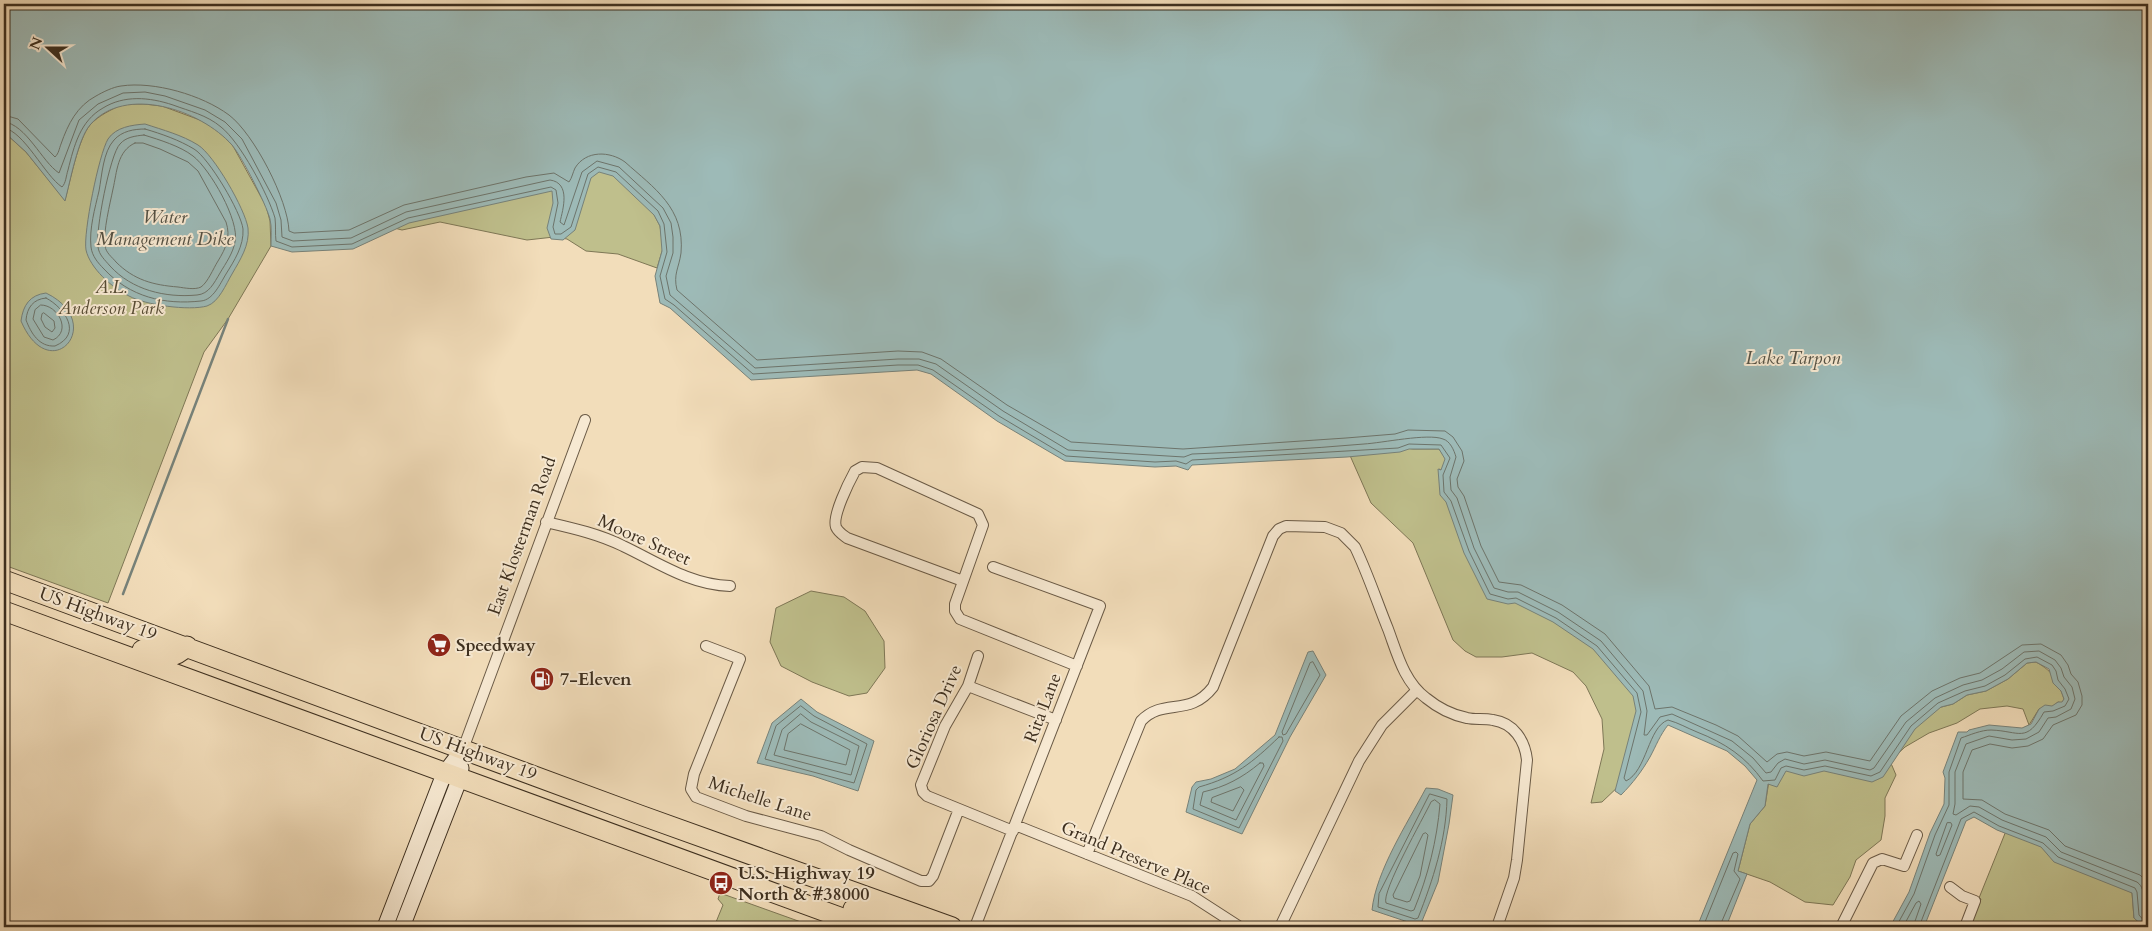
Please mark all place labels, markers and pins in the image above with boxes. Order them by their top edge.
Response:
supermarket icon: Speedway [426,632,452,658]
place label: Speedway [456,633,536,658]
fuel station icon: 7-Eleven [529,666,555,692]
place label: 7-Eleven [560,667,632,692]
place label: U.S. Highway 19 North & #38000 [738,861,875,907]
bus stop icon: U.S. Highway 19 North & #38000 [708,870,734,896]

